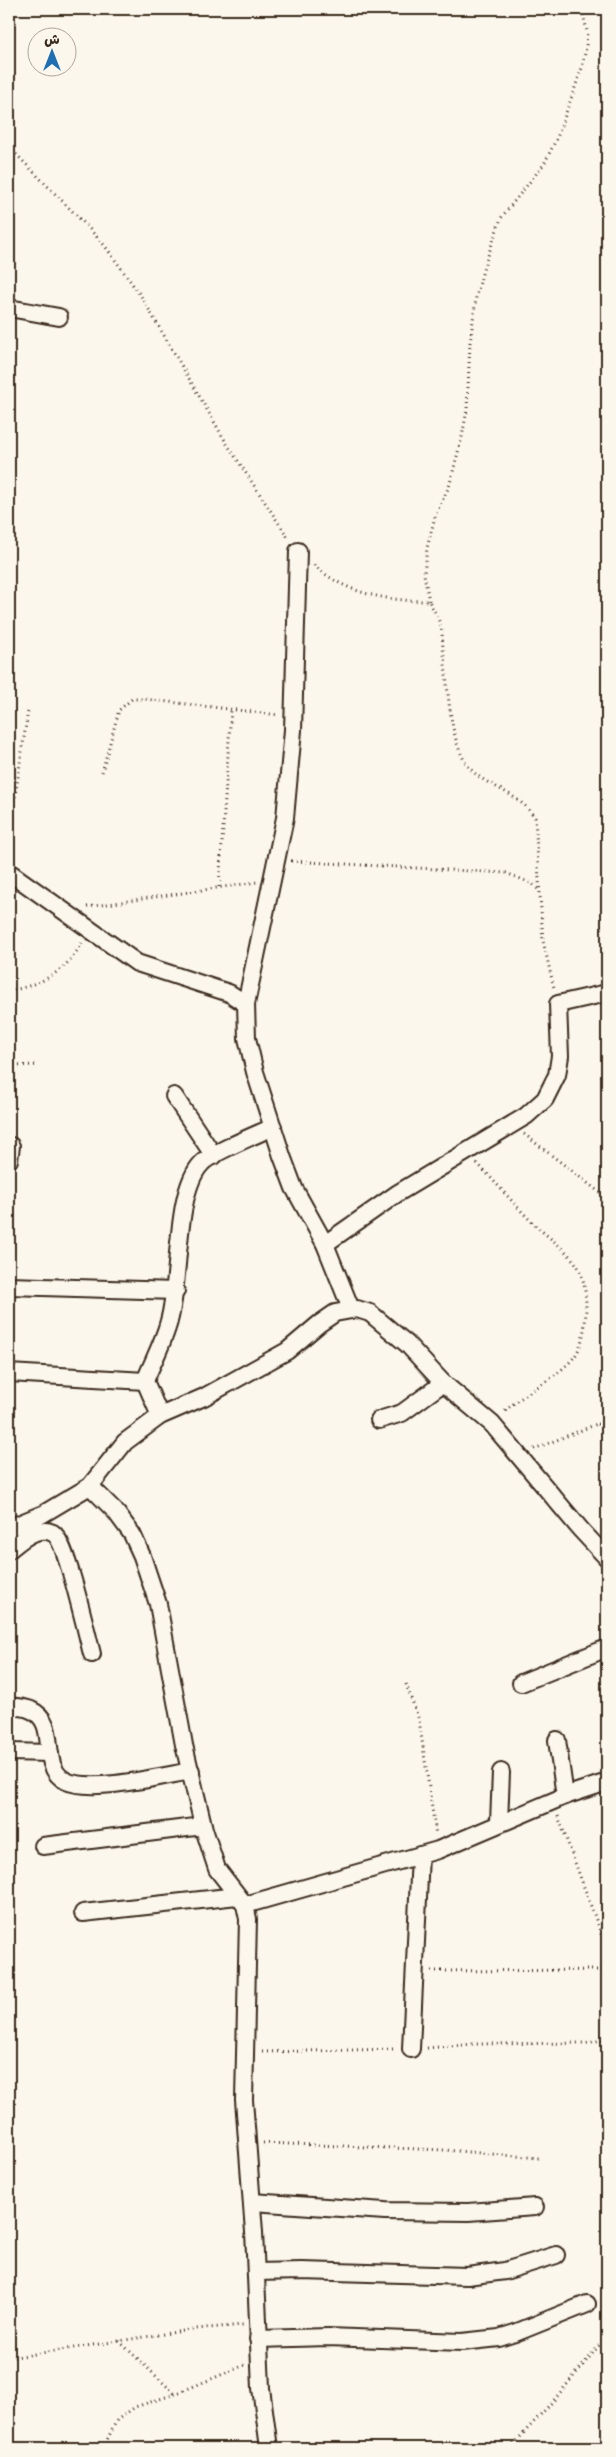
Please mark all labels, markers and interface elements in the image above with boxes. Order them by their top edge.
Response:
north arrow [28,28,78,78]
text: ش [44,30,60,51]

